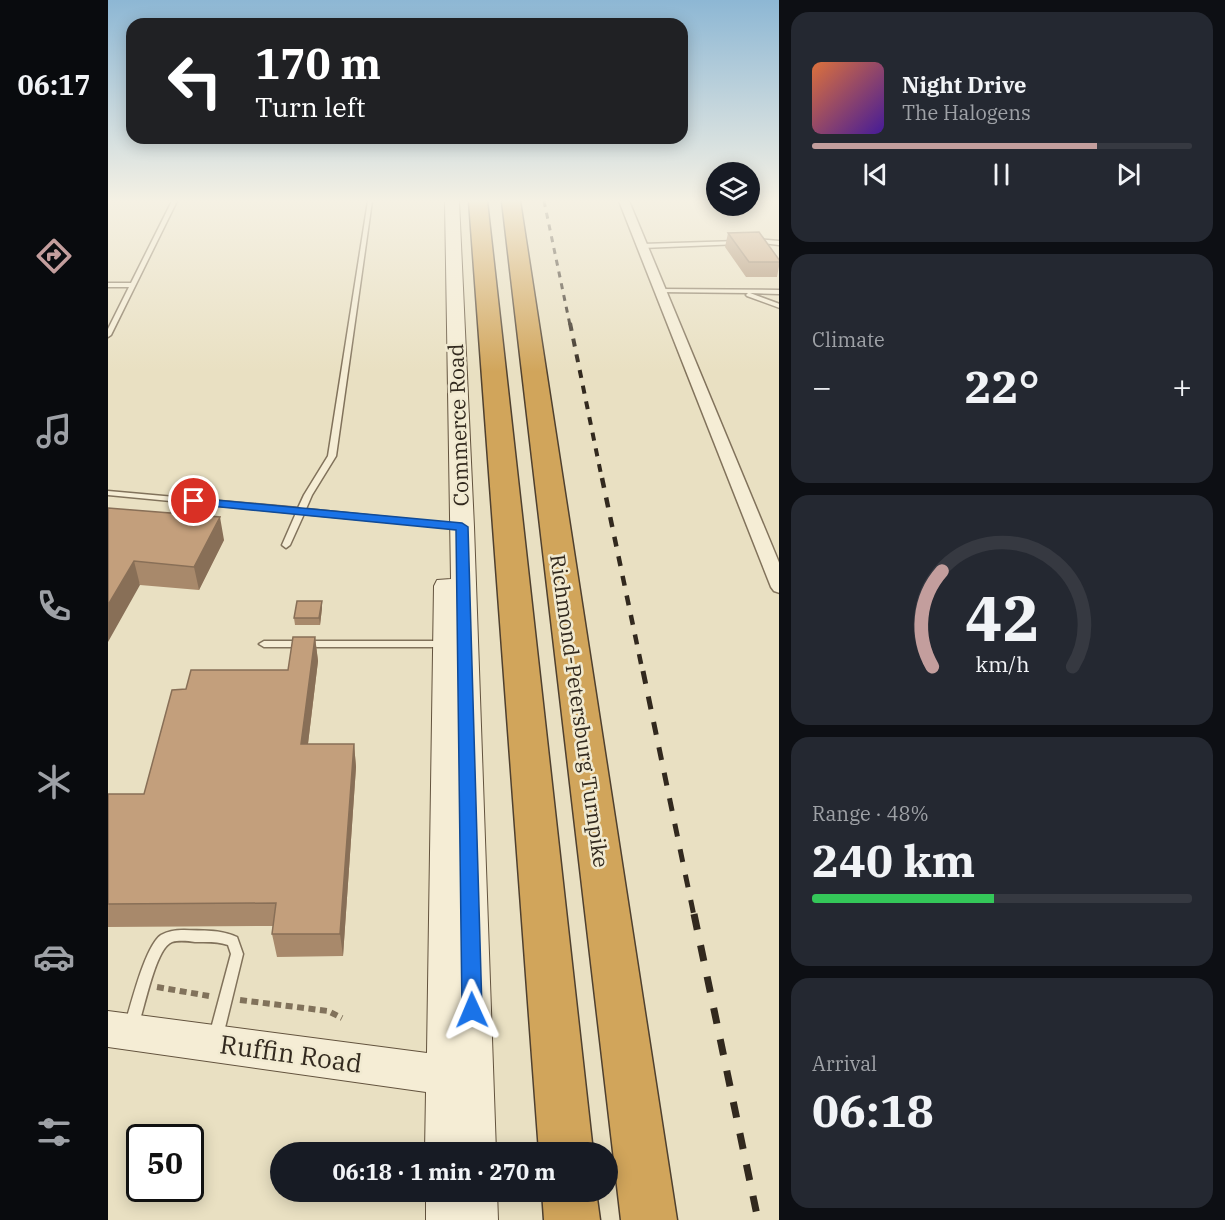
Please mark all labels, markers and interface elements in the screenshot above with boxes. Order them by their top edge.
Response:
text: 170 m [255,36,381,91]
icon: left [156,42,234,120]
text: 06:17 [18,67,90,102]
text: Night Drive [902,70,1027,99]
text: Turn left [255,89,366,124]
text: The Halogens [902,99,1031,126]
icon: previous [859,158,892,191]
icon: pause [985,158,1018,191]
icon: next [1112,158,1145,191]
map controls [706,162,760,216]
button: layers [706,162,760,216]
icon: directions [33,235,75,277]
text: Climate [812,326,885,353]
street label: Commerce Road [441,343,475,507]
text: 22° [964,357,1040,415]
text: − [812,365,832,408]
text: + [1172,365,1192,408]
icon: music [33,410,75,452]
pin [168,475,219,526]
icon: arrive [177,484,210,517]
street label: Richmond-Petersburg Turnpike [544,552,616,869]
text: 42 [965,577,1039,658]
icon: phone [33,585,75,627]
text: km/h [975,650,1029,678]
icon: climate [33,761,75,803]
text: Range · 48% [812,800,929,827]
text: 240 km [812,831,975,889]
icon: car [33,936,75,978]
position arrow [440,978,504,1042]
street label: Ruffin Road [218,1026,365,1080]
text: Arrival [812,1050,877,1077]
text: 06:18 [812,1081,934,1139]
icon: filters [33,1111,75,1153]
speed limit sign: 50 [126,1124,204,1202]
text: 06:18 · 1 min · 270 m [332,1157,556,1186]

